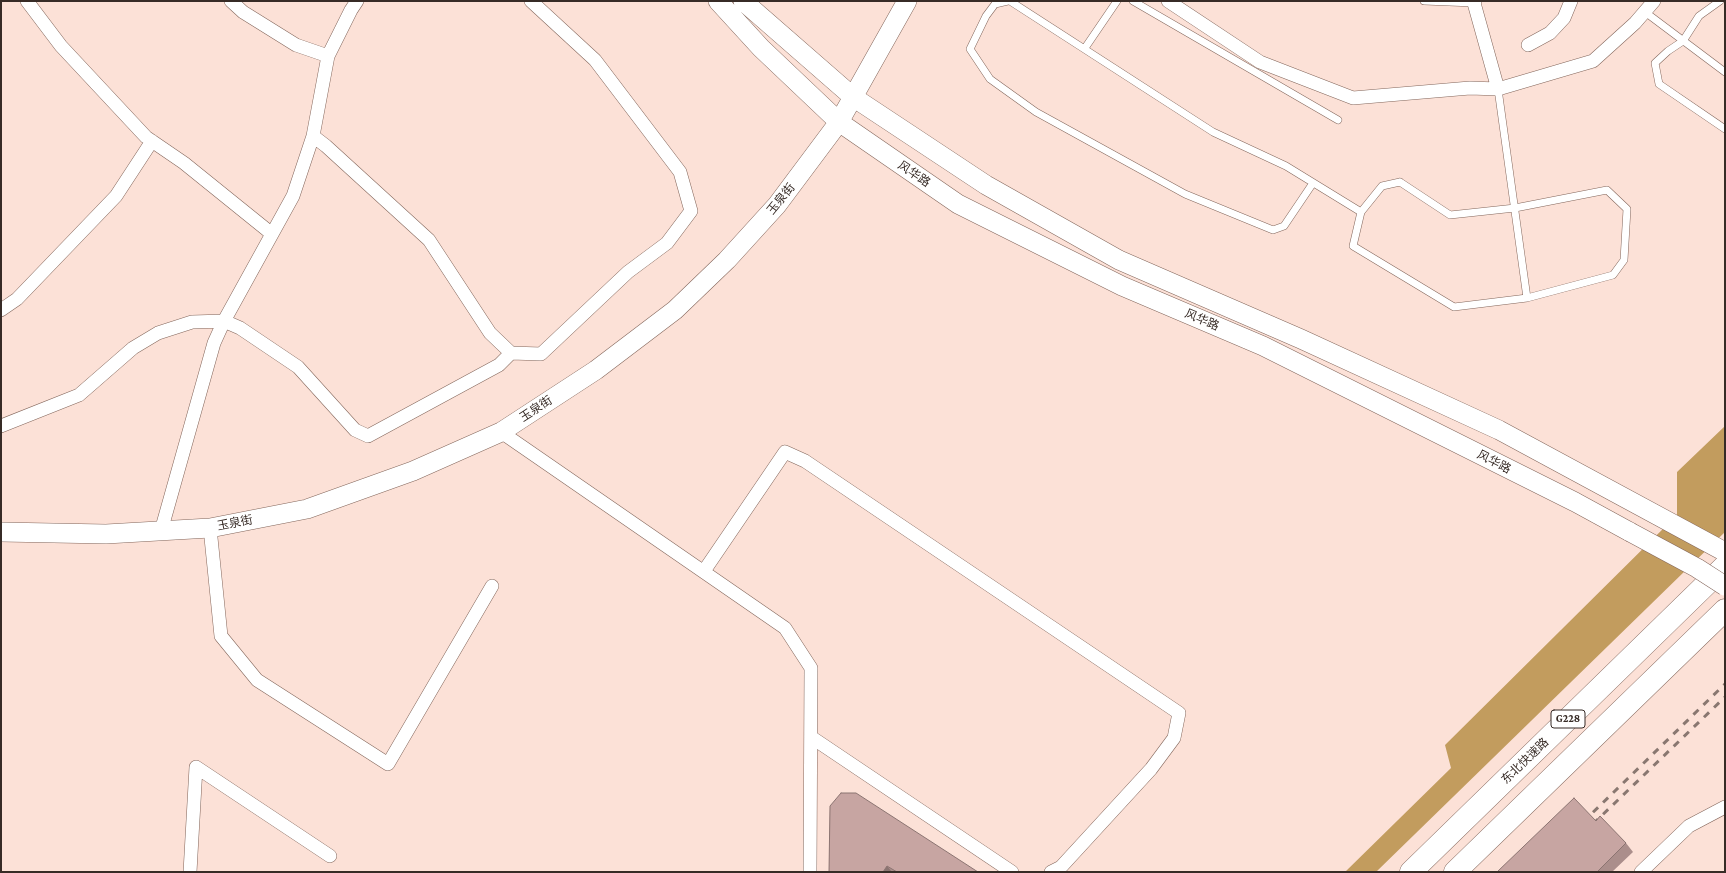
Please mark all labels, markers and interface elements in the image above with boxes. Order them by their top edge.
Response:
street label: 风华路 [895,158,933,190]
street label: 玉泉街 [764,180,798,218]
street label: 风华路 [1183,306,1221,334]
street label: 玉泉街 [517,393,555,425]
street label: 风华路 [1475,447,1513,477]
street label: 玉泉街 [216,512,254,534]
road number: G228 [1551,710,1585,728]
street label: 东北快速路 [1498,735,1552,787]

